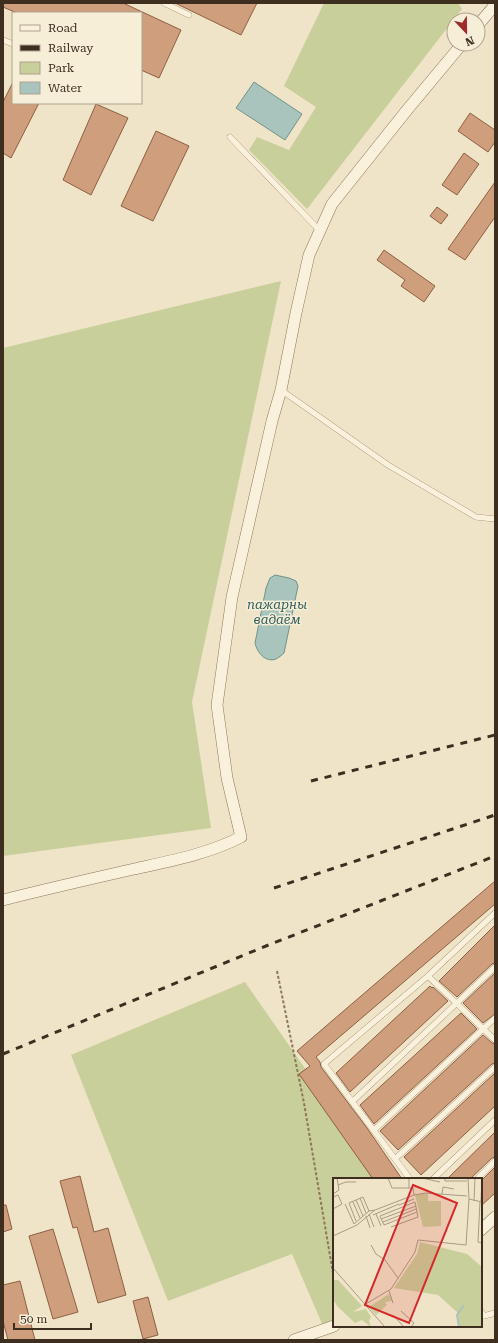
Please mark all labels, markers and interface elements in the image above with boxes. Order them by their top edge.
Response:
legend [12,12,142,104]
north arrow [446,12,486,52]
text: Road [48,21,78,35]
text: N [463,33,476,49]
text: Railway [48,41,94,55]
text: Park [48,61,75,75]
text: Water [48,81,82,95]
water label: пажарны вадаём [247,597,307,627]
inset map [333,1178,482,1327]
scale bar [14,1305,91,1331]
text: 50 m [20,1312,47,1326]

